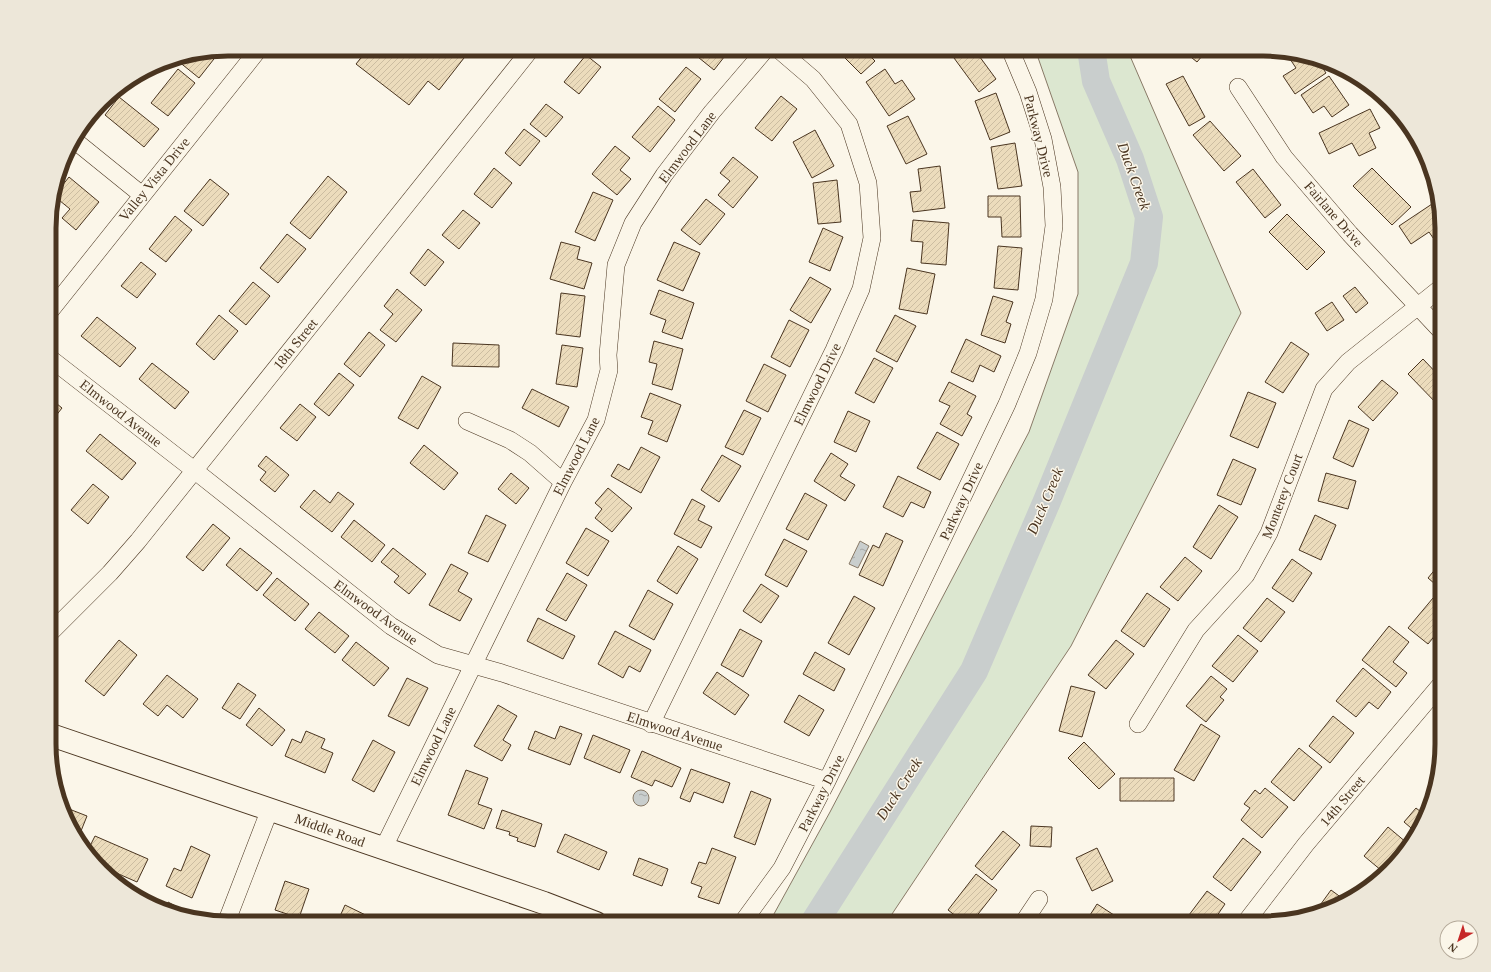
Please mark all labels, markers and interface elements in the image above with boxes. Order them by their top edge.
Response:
street label: Parkway Drive [1021,93,1056,179]
street label: Elmwood Lane [656,108,719,186]
street label: Valley Vista Drive [116,135,193,224]
water label: Duck Creek [1114,139,1154,212]
street label: Fairlane Drive [1301,179,1366,250]
street label: 18th Street [270,316,320,373]
street label: Elmwood Drive [791,341,844,428]
street label: Elmwood Avenue [77,377,165,450]
street label: Elmwood Lane [550,415,603,498]
street label: Monterey Court [1259,451,1306,541]
street label: Parkway Drive [937,460,986,543]
water label: Duck Creek [1023,465,1066,538]
street label: Elmwood Avenue [331,577,420,648]
street label: Elmwood Lane [408,704,459,788]
street label: Elmwood Avenue [625,709,725,754]
street label: Parkway Drive [796,752,847,834]
water label: Duck Creek [873,755,925,824]
street label: 14th Street [1317,773,1368,830]
street label: Middle Road [293,811,367,850]
north arrow [1439,920,1479,960]
text: N [1446,941,1460,955]

